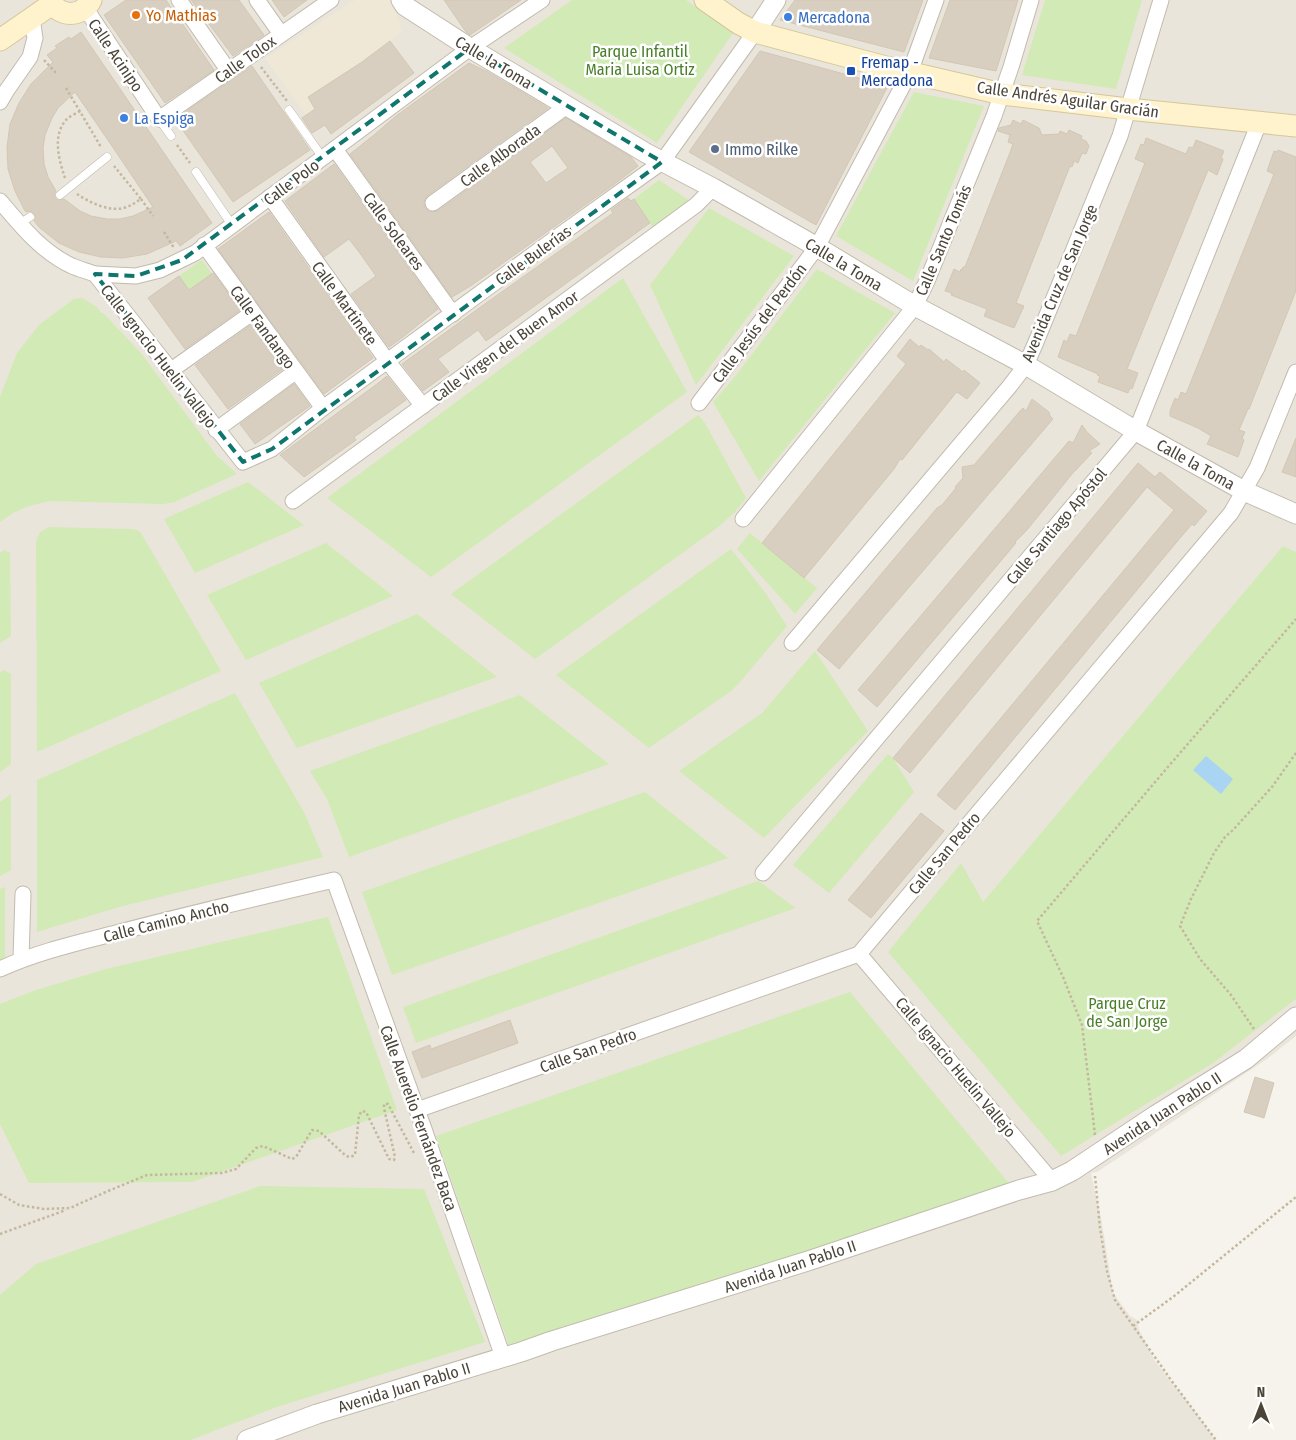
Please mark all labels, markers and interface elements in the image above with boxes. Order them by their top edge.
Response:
place label: Yo Mathias [146,6,217,25]
place label: Mercadona [798,8,870,27]
marker: Yo Mathias [130,9,142,21]
marker: Mercadona [782,11,794,23]
street label: Calle Acinipo [84,15,147,96]
street label: Calle Tolox [211,32,279,87]
street label: Calle la Toma [452,32,536,93]
park label: Parque Infantil Maria Luisa Ortiz [585,42,695,79]
place label: Fremap - Mercadona [861,53,933,90]
marker: Fremap - Mercadona [845,65,857,77]
street label: Calle Andrés Aguilar Gracián [976,77,1160,122]
place label: La Espiga [134,109,195,128]
marker: La Espiga [118,112,130,124]
street label: Calle Alborada [456,120,544,191]
place label: Immo Rilke [725,140,798,159]
marker: Immo Rilke [709,143,721,155]
street label: Calle Polo [260,155,323,209]
street label: Calle Santo Tomás [911,182,975,299]
street label: Calle Soleares [359,189,428,274]
street label: Avenida Cruz de San Jorge [1018,201,1101,365]
street label: Calle Bulerías [492,221,575,289]
street label: Calle la Toma [802,234,886,295]
street label: Calle Martinete [308,258,381,349]
street label: Calle Jesús del Perdón [708,260,810,387]
street label: Calle Ignacio Huelin Vallejo [97,281,221,432]
street label: Calle Fandango [226,282,299,373]
street label: Calle Virgen del Buen Amor [428,286,583,406]
street label: Calle la Toma [1153,435,1238,494]
street label: Calle Santiago Apóstol [1002,464,1111,588]
street label: Calle San Pedro [904,808,984,898]
street label: Calle Camino Ancho [101,897,231,946]
street label: Calle Ignacio Huelin Vallejo [891,993,1020,1141]
park label: Parque Cruz de San Jorge [1086,994,1168,1031]
street label: Calle Auerelio Fernández Baca [376,1023,461,1214]
street label: Calle San Pedro [537,1024,639,1077]
street label: Avenida Juan Pablo II [1099,1068,1225,1159]
street label: Avenida Juan Pablo II [722,1236,858,1297]
street label: Avenida Juan Pablo II [336,1358,473,1417]
north arrow [1236,1380,1286,1430]
text: N [1257,1384,1265,1401]

